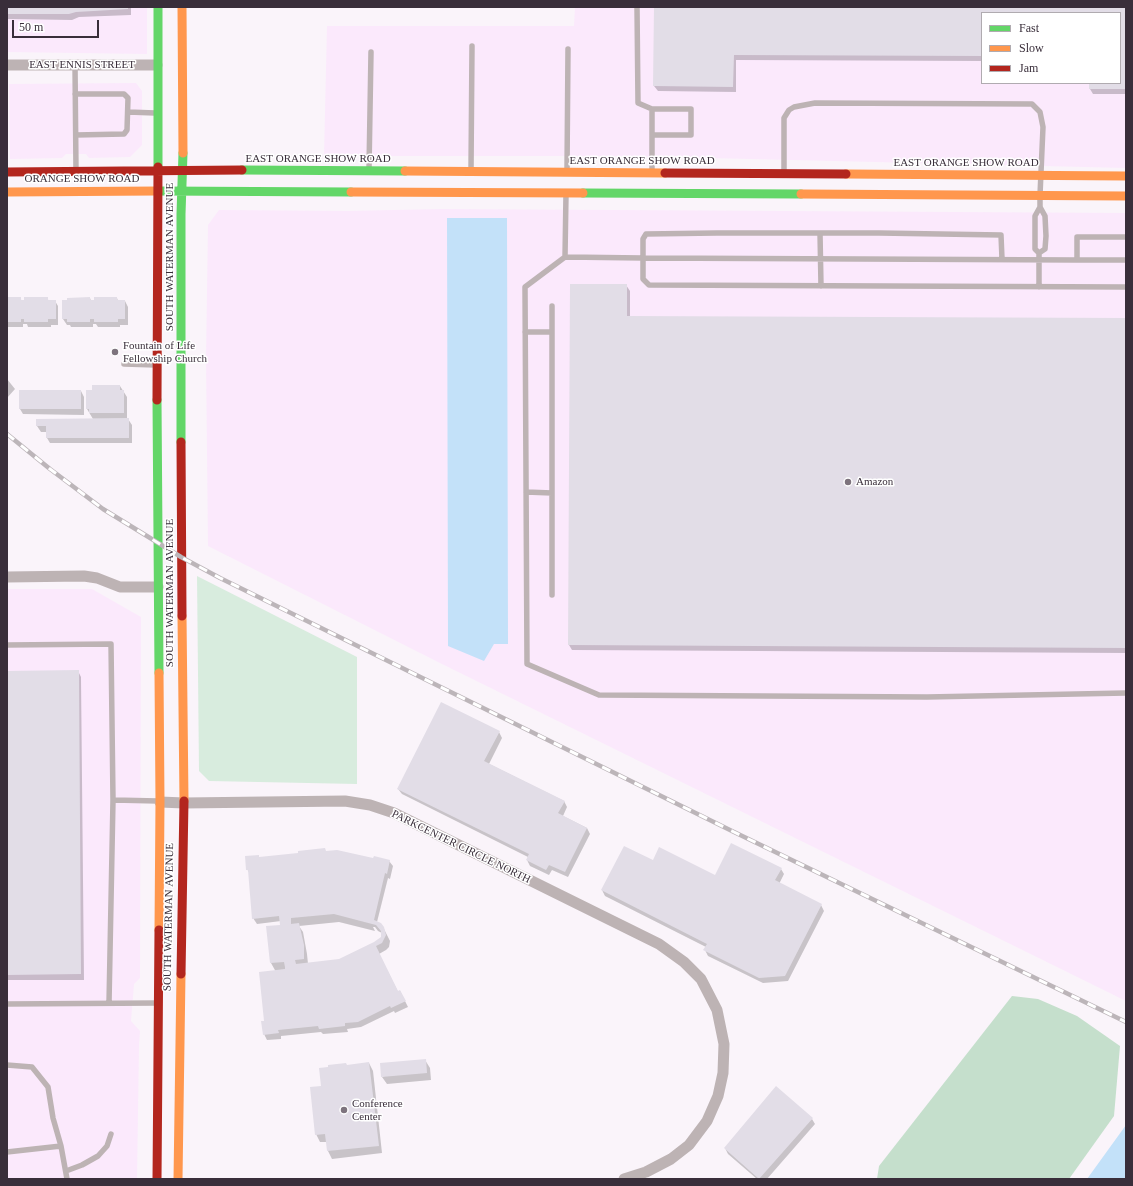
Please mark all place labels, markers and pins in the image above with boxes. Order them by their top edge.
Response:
place label: Fountain of Life Fellowship Church [123,339,207,365]
marker: Fountain of Life Fellowship Church [110,347,120,357]
place label: Amazon [856,475,893,489]
marker: Amazon [843,477,853,487]
place label: Conference Center [352,1097,403,1123]
marker: Conference Center [339,1105,349,1115]

